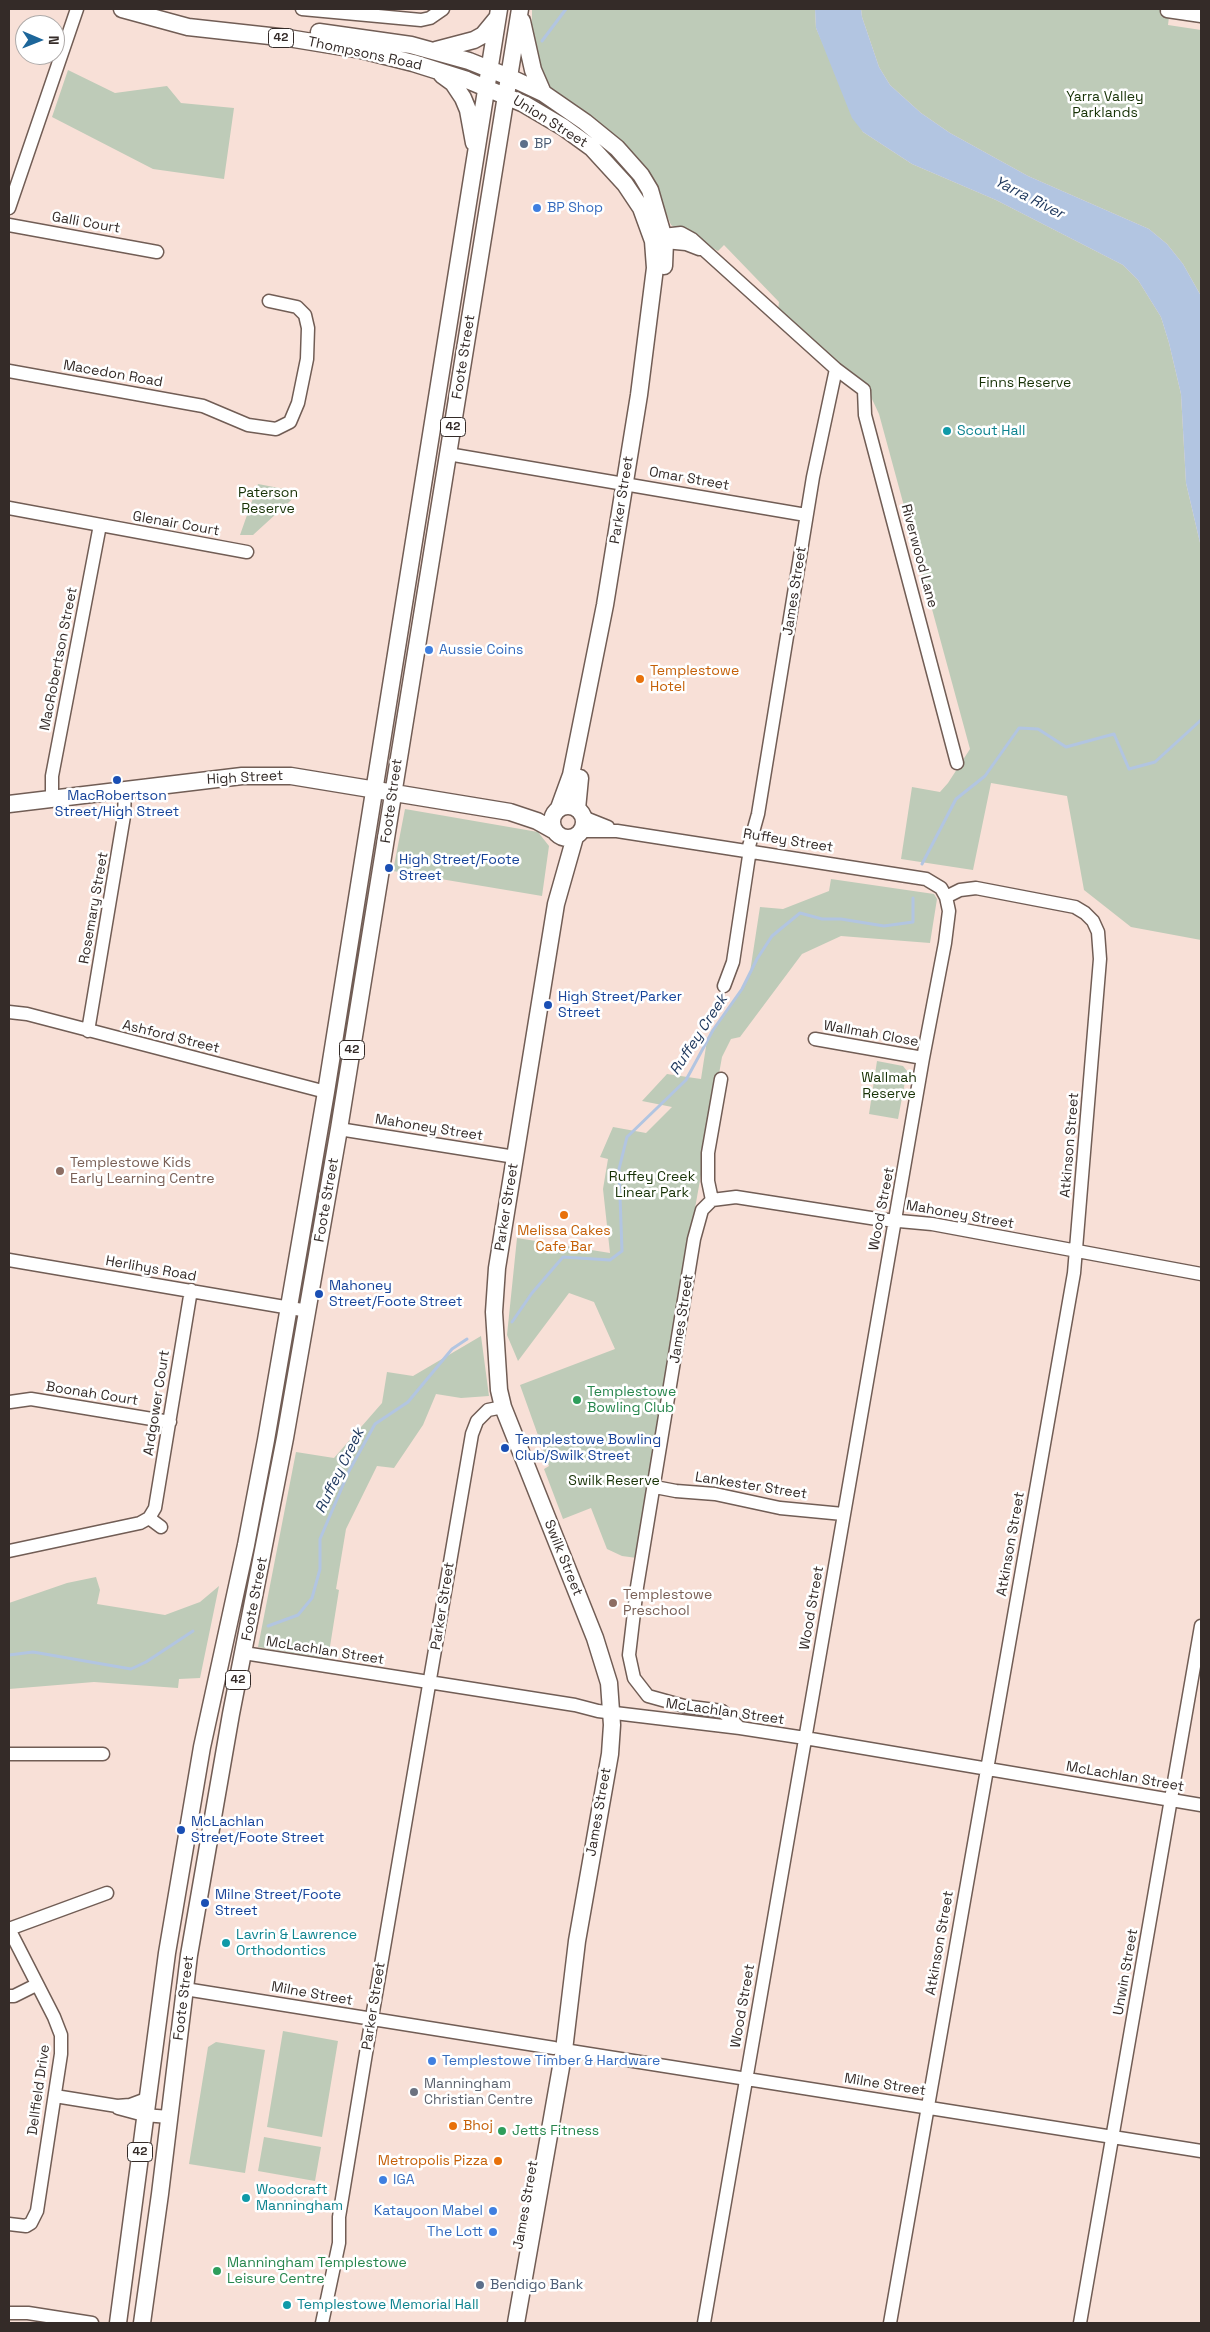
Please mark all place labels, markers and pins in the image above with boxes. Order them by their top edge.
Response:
place label: BP [534,136,552,152]
marker: BP [518,138,530,150]
place label: BP Shop [547,200,603,216]
marker: BP Shop [531,202,543,214]
place label: Scout Hall [957,423,1025,439]
marker: Scout Hall [941,425,953,437]
place label: Aussie Coins [439,642,523,658]
marker: Aussie Coins [423,644,435,656]
place label: Templestowe Hotel [650,663,739,696]
marker: Templestowe Hotel [634,673,646,685]
marker: MacRobertson Street/High Street [111,774,123,786]
place label: MacRobertson Street/High Street [55,788,179,820]
place label: High Street/Foote Street [399,852,520,884]
marker: High Street/Foote Street [383,862,395,874]
place label: High Street/Parker Street [558,989,682,1022]
marker: High Street/Parker Street [542,999,554,1011]
place label: Templestowe Kids Early Learning Centre [70,1155,215,1188]
marker: Templestowe Kids Early Learning Centre [54,1165,66,1177]
marker: Melissa Cakes Cafe Bar [558,1209,570,1221]
place label: Melissa Cakes Cafe Bar [517,1223,611,1256]
place label: Mahoney Street/Foote Street [329,1278,462,1310]
marker: Mahoney Street/Foote Street [313,1288,325,1300]
place label: Templestowe Bowling Club [587,1384,676,1416]
marker: Templestowe Bowling Club [571,1394,583,1406]
place label: Templestowe Bowling Club/Swilk Street [515,1432,661,1464]
marker: Templestowe Bowling Club/Swilk Street [499,1442,511,1454]
place label: Templestowe Preschool [623,1587,712,1620]
marker: Templestowe Preschool [607,1597,619,1609]
place label: McLachlan Street/Foote Street [191,1814,324,1846]
marker: McLachlan Street/Foote Street [175,1824,187,1836]
place label: Milne Street/Foote Street [215,1887,341,1920]
marker: Milne Street/Foote Street [199,1897,211,1909]
place label: Lavrin & Lawrence Orthodontics [236,1927,357,1960]
marker: Lavrin & Lawrence Orthodontics [220,1937,232,1949]
place label: Templestowe Timber & Hardware [442,2053,660,2069]
marker: Templestowe Timber & Hardware [426,2055,438,2067]
place label: Manningham Christian Centre [424,2076,533,2108]
marker: Manningham Christian Centre [408,2086,420,2098]
place label: Bhoj [463,2118,493,2134]
marker: Bhoj [447,2120,459,2132]
place label: Jetts Fitness [512,2123,599,2139]
marker: Jetts Fitness [496,2125,508,2137]
place label: Metropolis Pizza [378,2153,488,2169]
marker: Metropolis Pizza [492,2155,504,2167]
place label: IGA [393,2172,414,2188]
marker: IGA [377,2174,389,2186]
place label: Woodcraft Manningham [256,2182,343,2214]
marker: Woodcraft Manningham [240,2192,252,2204]
place label: Katayoon Mabel [374,2203,483,2219]
marker: Katayoon Mabel [487,2205,499,2217]
place label: The Lott [427,2224,483,2240]
marker: The Lott [487,2226,499,2238]
place label: Manningham Templestowe Leisure Centre [227,2255,407,2288]
marker: Manningham Templestowe Leisure Centre [211,2265,223,2277]
place label: Bendigo Bank [490,2277,583,2293]
marker: Bendigo Bank [474,2279,486,2291]
place label: Templestowe Memorial Hall [297,2297,479,2313]
marker: Templestowe Memorial Hall [281,2299,293,2311]

